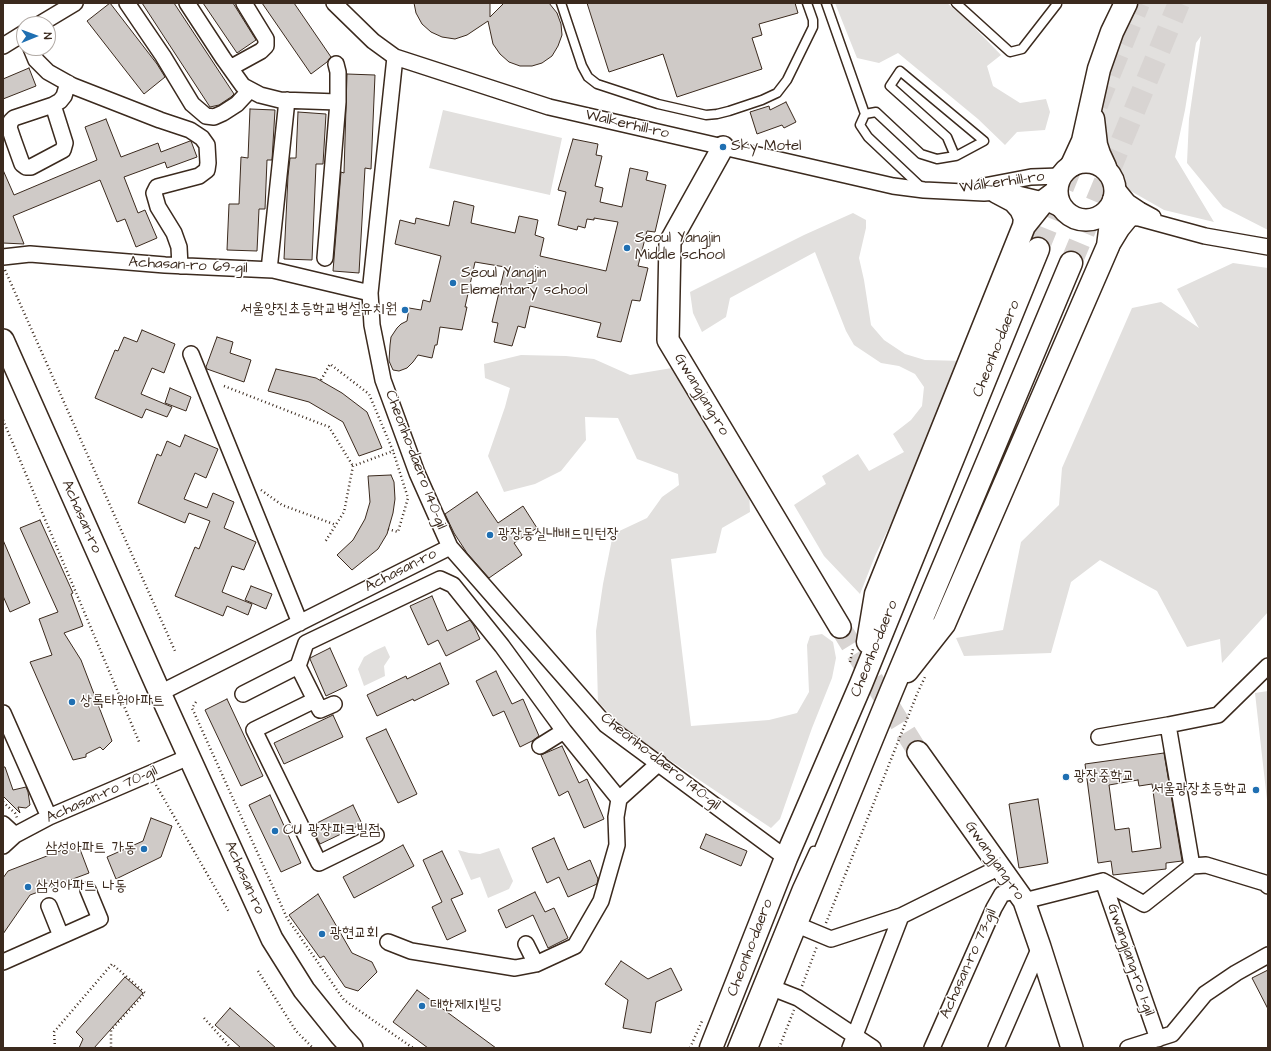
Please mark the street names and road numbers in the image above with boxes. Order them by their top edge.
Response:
street label: Walkerhill-ro [583,107,671,143]
street label: Walkerhill-ro [958,168,1046,198]
street label: Achasan-ro 69-gil [128,254,248,278]
street label: Cheonho-daero [969,298,1025,400]
street label: Gwangjang-ro [670,351,732,439]
street label: Cheonho-daero 140-gil [380,388,450,532]
street label: Achasan-ro [57,478,105,556]
street label: Achasan-ro [362,545,440,597]
street label: Cheonho-daero [847,598,903,700]
street label: Cheonho-daero 140-gil [596,710,724,814]
street label: Achasan-ro 70-gil [44,762,160,828]
street label: Gwangjang-ro [960,818,1028,904]
street label: Achasan-ro [220,839,268,917]
street label: Cheonho-daero [724,897,778,999]
street label: Gwangjang-ro 1-gil [1102,902,1158,1018]
street label: Achasan-ro 73-gil [937,906,1001,1022]

